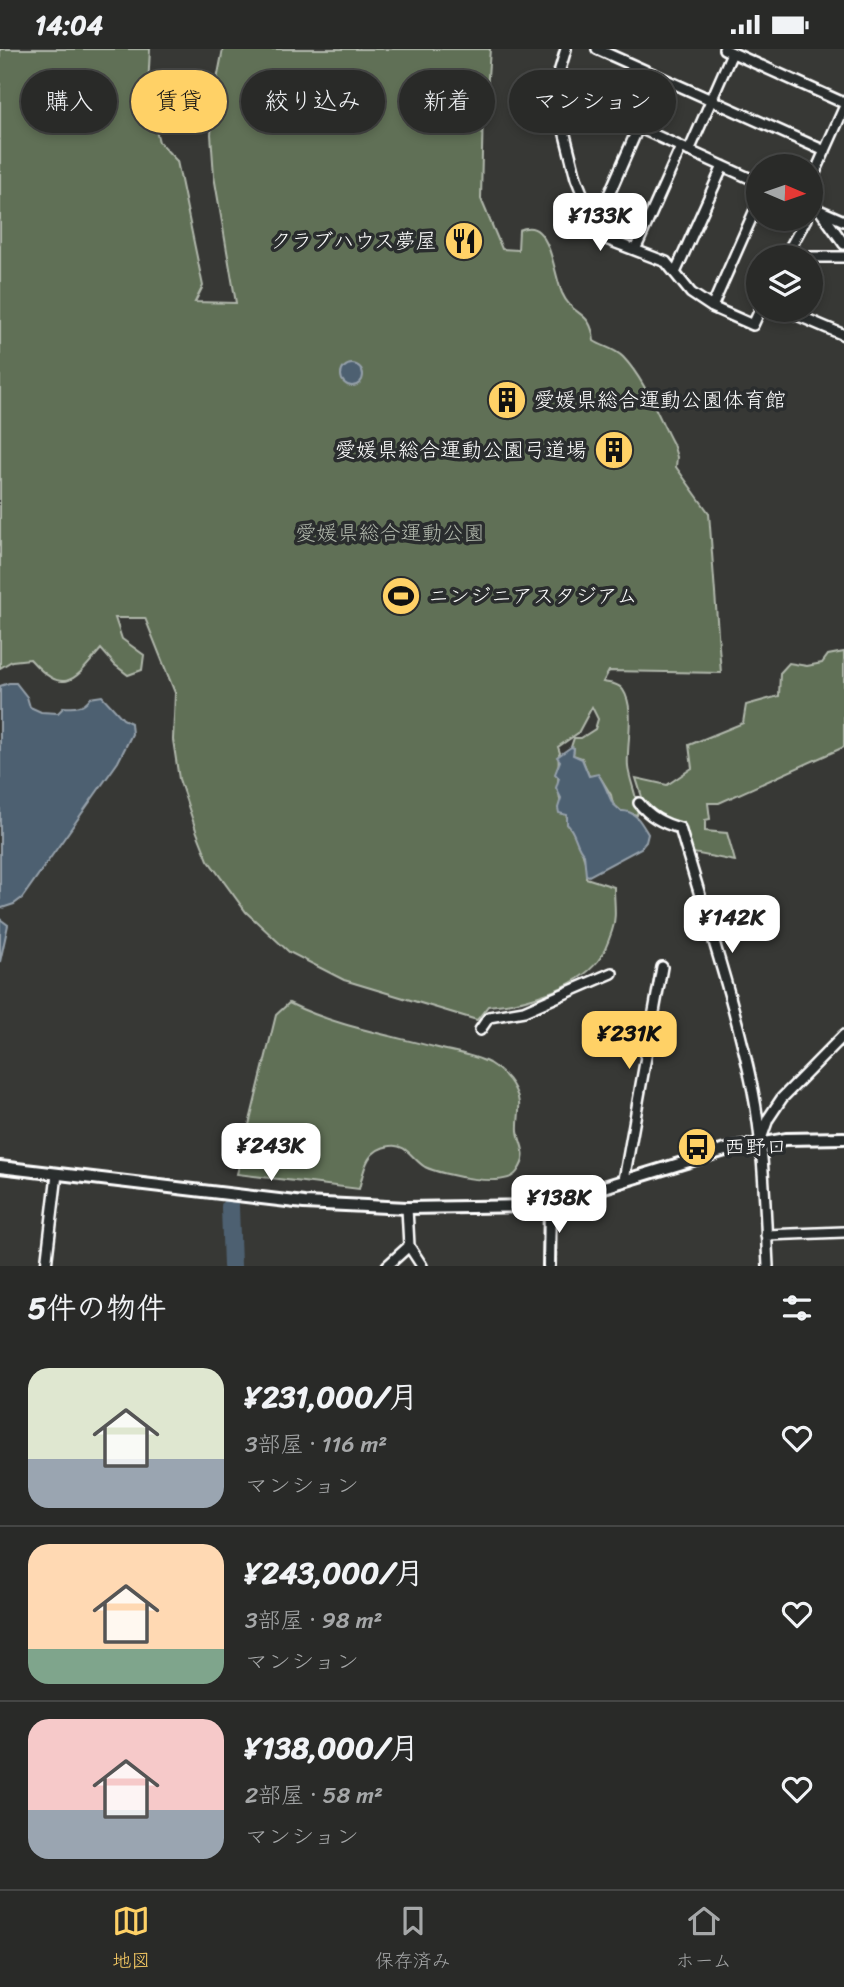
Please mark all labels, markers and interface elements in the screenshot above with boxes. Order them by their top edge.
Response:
text: 14:04 [35,2,103,48]
chip: 購入 [21,70,117,133]
chip: 賃貸 [131,70,227,133]
chip: 絞り込み [241,70,385,133]
chip: 新着 [399,70,495,133]
chip: マンション [509,70,676,133]
north arrow [746,154,822,231]
map controls [746,154,823,322]
pin: ¥133K [551,193,649,253]
text: ¥133K [569,195,631,236]
restaurant icon: クラブハウス夢屋 [443,220,485,262]
place label: クラブハウス夢屋 [270,222,437,260]
button: layers [746,245,823,322]
building icon: 愛媛県総合運動公園体育館 [486,379,528,421]
place label: 愛媛県総合運動公園体育館 [534,381,786,419]
building icon: 愛媛県総合運動公園弓道場 [593,429,635,471]
place label: 愛媛県総合運動公園弓道場 [335,431,587,469]
park label: 愛媛県総合運動公園 [296,514,485,552]
sports icon: ニンジニアスタジアム [380,575,422,617]
place label: ニンジニアスタジアム [428,577,638,615]
pin: ¥142K [683,895,781,955]
text: ¥142K [700,897,764,938]
pin: ¥231K [580,1011,678,1071]
text: ¥231K [598,1013,660,1054]
pin: ¥243K [222,1123,320,1183]
text: ¥243K [237,1125,305,1166]
bus stop icon: 西野口 [676,1126,718,1168]
place label: 西野口 [724,1128,787,1166]
pin: ¥138K [510,1175,608,1235]
text: ¥138K [527,1177,591,1218]
text: 5件の物件 [28,1281,166,1335]
icon: filters [778,1289,816,1327]
text: ¥231,000/月 [245,1370,418,1424]
icon: home [84,1396,168,1480]
icon: heart [778,1419,816,1457]
text: 3部屋 · 116 m² [245,1424,387,1465]
text: マンション [245,1465,359,1506]
text: ¥243,000/月 [245,1546,424,1600]
icon: home [84,1572,168,1656]
icon: heart [778,1595,816,1633]
text: 3部屋 · 98 m² [245,1600,382,1641]
text: マンション [245,1641,359,1682]
text: ¥138,000/月 [245,1721,419,1775]
icon: home [84,1747,168,1831]
icon: heart [778,1770,816,1808]
text: 2部屋 · 58 m² [245,1775,383,1816]
text: マンション [245,1816,359,1857]
tab: 地図 [112,1902,150,1977]
tab: 保存済み [375,1902,451,1977]
tab: ホーム [675,1902,732,1977]

